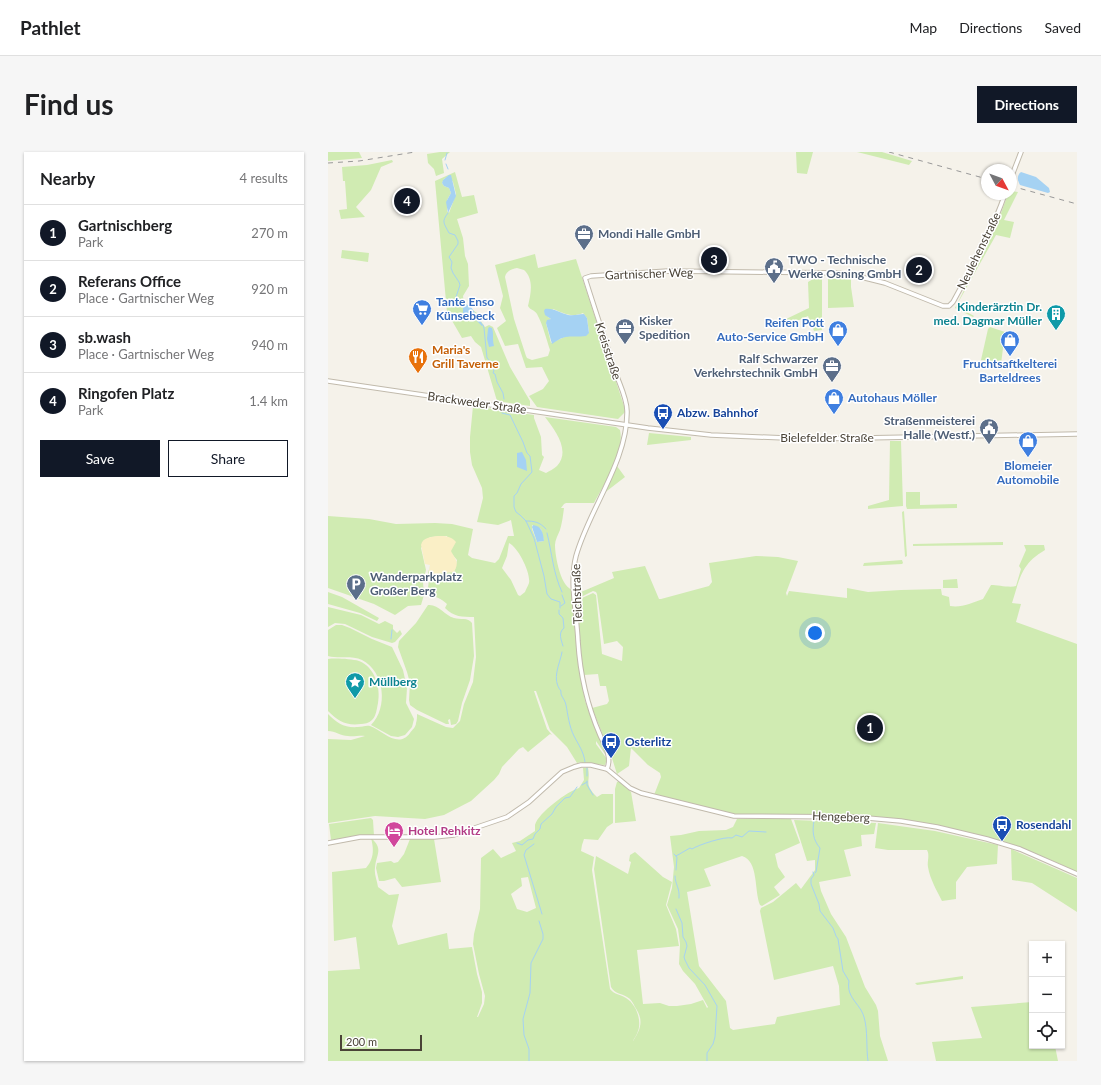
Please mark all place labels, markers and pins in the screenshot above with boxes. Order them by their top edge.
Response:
pin: 4 [394,186,420,216]
office icon: Mondi Halle GmbH [573,223,595,251]
place label: Mondi Halle GmbH [598,226,701,241]
pin: 3 [701,245,727,275]
place label: TWO - Technische Werke Osning GmbH [788,252,901,281]
pin: 2 [906,255,932,285]
public building icon: TWO - Technische Werke Osning GmbH [763,256,785,284]
place label: Tante Enso Künsebeck [436,294,495,323]
supermarket icon: Tante Enso Künsebeck [411,298,433,326]
place label: Kinderärztin Dr. med. Dagmar Müller [933,299,1043,328]
building icon: Kinderärztin Dr. med. Dagmar Müller [1045,303,1067,331]
place label: Kisker Spedition [639,313,690,342]
place label: Reifen Pott Auto-Service GmbH [716,315,825,344]
office icon: Kisker Spedition [614,317,636,345]
shop icon: Reifen Pott Auto-Service GmbH [827,319,849,347]
shop icon: Fruchtsaftkelterei Barteldrees [999,329,1021,357]
place label: Maria's Grill Taverne [432,342,499,371]
restaurant icon: Maria's Grill Taverne [407,346,429,374]
place label: Ralf Schwarzer Verkehrstechnik GmbH [693,351,819,380]
office icon: Ralf Schwarzer Verkehrstechnik GmbH [821,355,843,383]
place label: Fruchtsaftkelterei Barteldrees [963,356,1057,385]
shop icon: Autohaus Möller [823,387,845,415]
place label: Autohaus Möller [847,390,938,405]
bus stop icon: Abzw. Bahnhof [652,402,674,430]
place label: Abzw. Bahnhof [676,405,759,420]
place label: Straßenmeisterei Halle (Westf.) [884,413,975,442]
public building icon: Straßenmeisterei Halle (Westf.) [978,417,1000,445]
shop icon: Blomeier Automobile [1017,430,1039,458]
place label: Blomeier Automobile [996,458,1060,487]
place label: Wanderparkplatz Großer Berg [370,569,462,598]
parking icon: Wanderparkplatz Großer Berg [345,573,367,601]
place icon: Müllberg [344,671,366,699]
place label: Müllberg [369,674,418,689]
pin: 1 [857,713,883,743]
bus stop icon: Osterlitz [600,731,622,759]
place label: Osterlitz [625,734,672,749]
bus stop icon: Rosendahl [991,814,1013,842]
place label: Rosendahl [1016,817,1071,832]
hotel icon: Hotel Rehkitz [383,820,405,848]
place label: Hotel Rehkitz [408,823,481,838]

